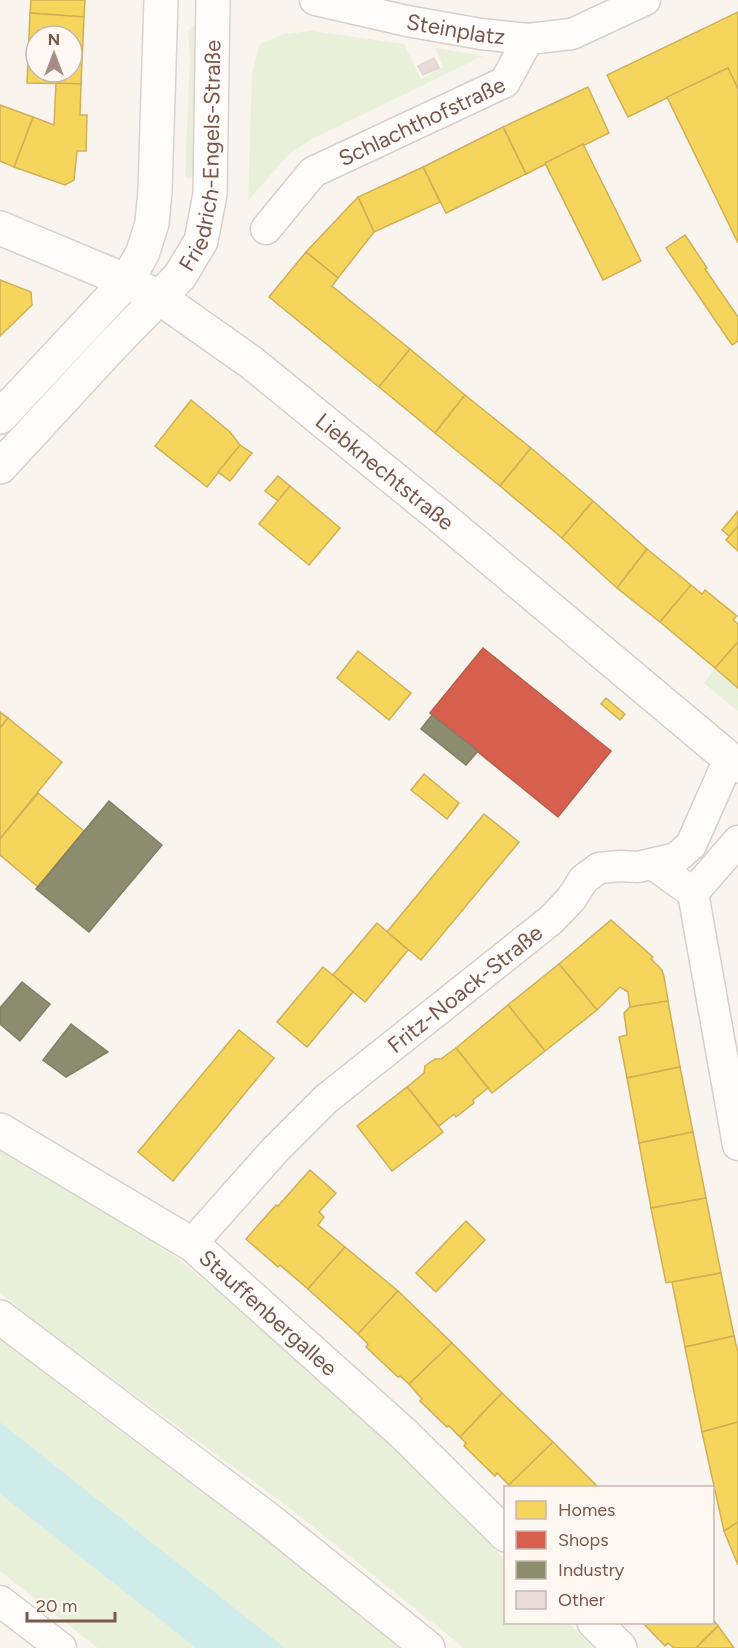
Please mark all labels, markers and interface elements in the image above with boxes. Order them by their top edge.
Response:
street label: Steinplatz [405,8,507,50]
north arrow [24,24,84,84]
text: N [48,30,60,49]
street label: Friedrich-Engels-Straße [173,40,226,276]
street label: Schlachthofstraße [334,70,510,172]
street label: Liebknechtstraße [310,407,460,536]
street label: Fritz-Noack-Straße [382,919,548,1058]
street label: Stauffenbergallee [194,1244,343,1381]
legend [504,1486,714,1624]
text: Homes [558,1499,616,1521]
text: Shops [558,1529,609,1551]
text: Industry [558,1559,625,1581]
scale bar [27,1585,116,1623]
text: Other [558,1589,605,1611]
text: 20 m [36,1595,77,1617]

